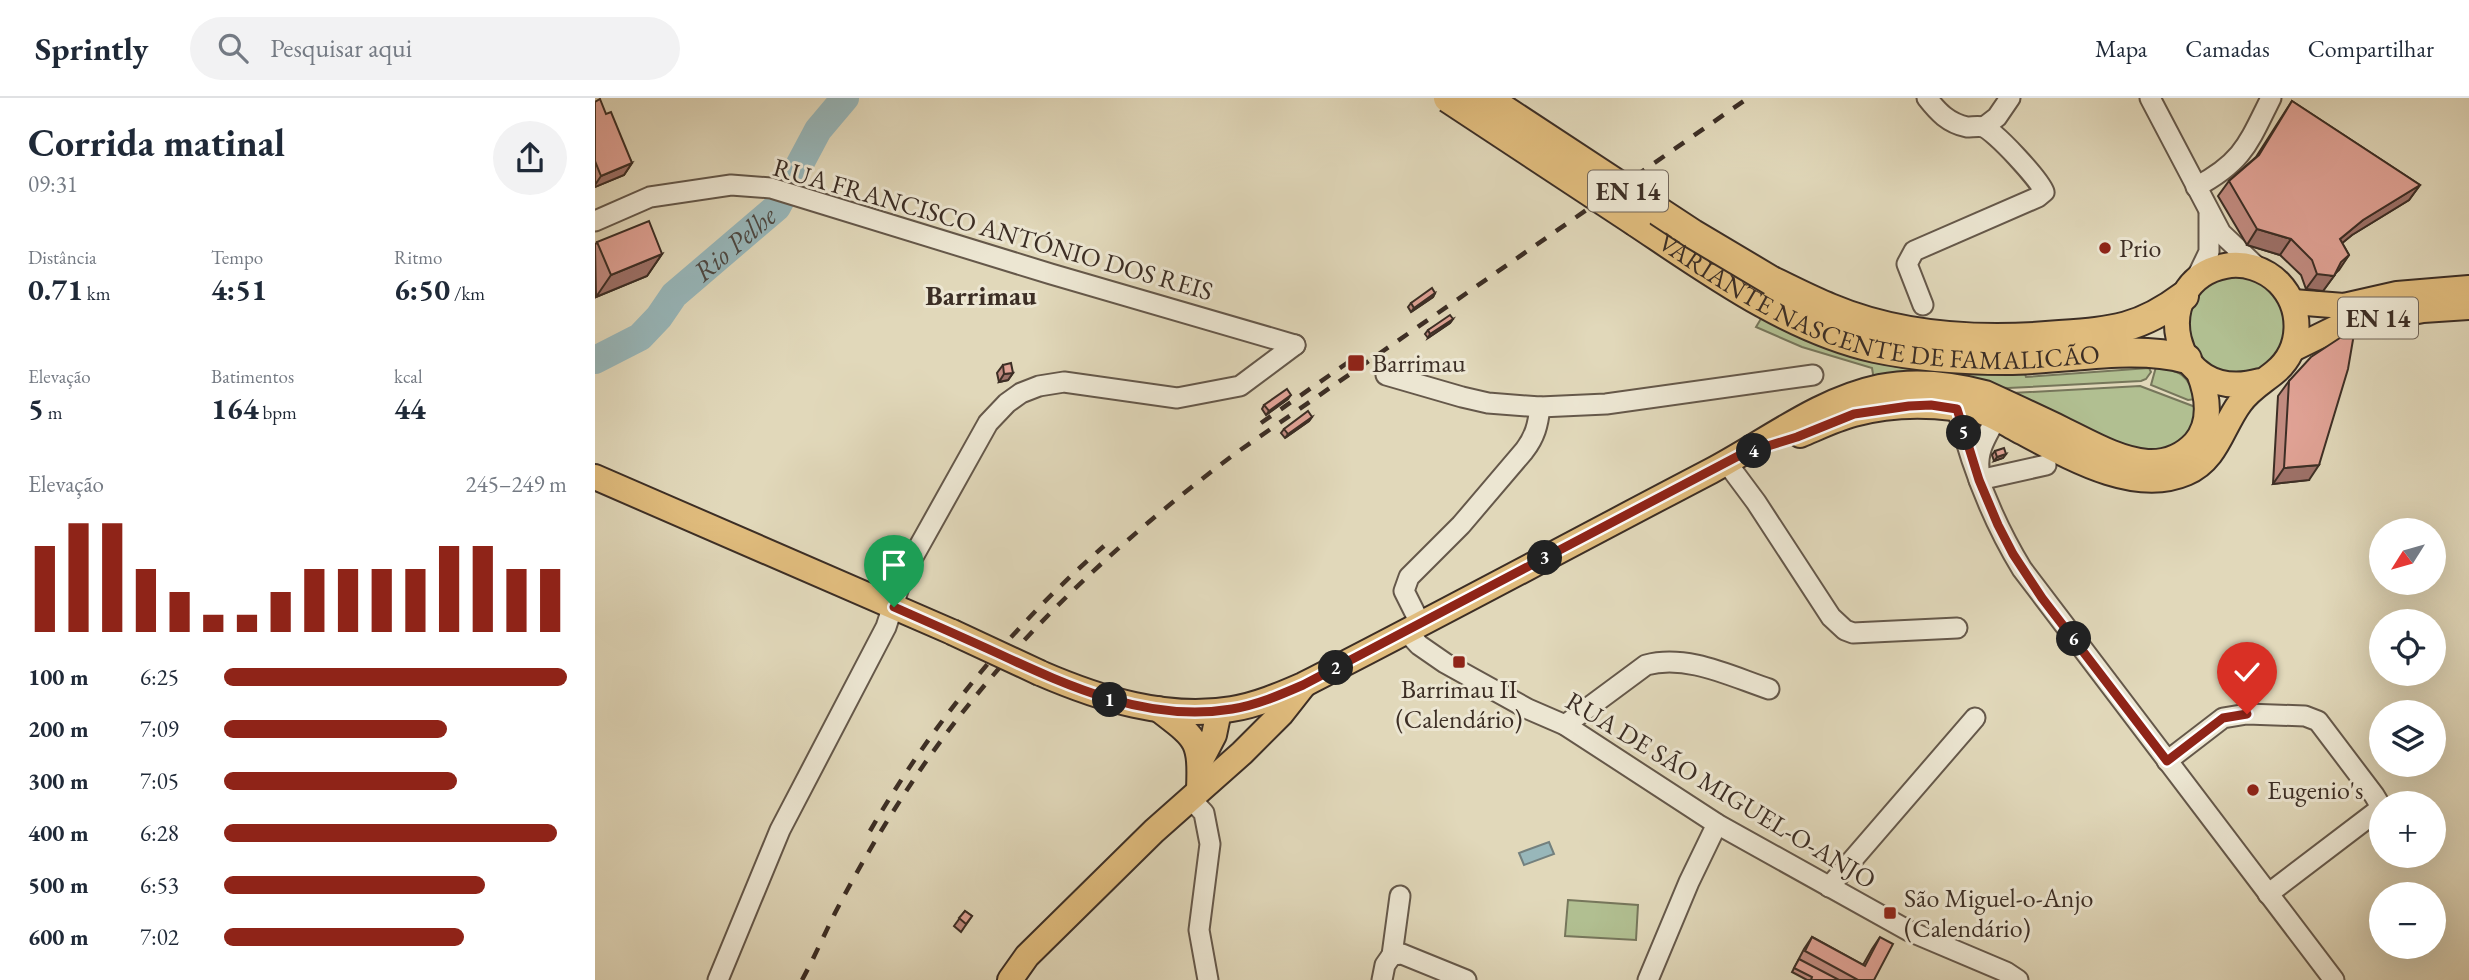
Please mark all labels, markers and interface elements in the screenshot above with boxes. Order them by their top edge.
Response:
search box [190,17,680,80]
text: Sprintly [35,27,148,70]
icon: search [214,29,252,67]
text: Pesquisar aqui [270,31,412,65]
text: Mapa [2095,33,2147,64]
text: Camadas [2185,33,2270,64]
text: Compartilhar [2308,33,2434,64]
text: Corrida matinal [28,118,285,167]
button: share [493,121,567,195]
street label: RUA FRANCISCO ANTÓNIO DOS REIS [769,150,1217,308]
text: 09:31 [28,169,78,199]
road number: EN 14 [1588,170,1668,212]
water label: Rio Pelhe [685,197,784,289]
street label: VARIANTE NASCENTE DE FAMALICÃO [1652,225,2101,377]
place label: Prio [2119,231,2161,265]
marker: Prio [2097,240,2113,256]
text: Distância [28,245,97,270]
text: Tempo [211,245,263,270]
text: Ritmo [394,245,442,270]
text: 0.71 [28,270,83,309]
text: 4:51 [211,270,267,309]
text: 6:50 [394,270,450,309]
district label: Barrimau [925,277,1037,313]
text: km [83,281,111,306]
text: /km [450,281,485,306]
road number: EN 14 [2338,298,2418,338]
place label: Barrimau [1372,346,1466,380]
marker: Barrimau [1346,353,1366,373]
text: Elevação [28,364,91,389]
text: Batimentos [211,364,294,389]
text: kcal [394,364,423,389]
text: 5 [28,389,44,428]
text: 164 [211,389,259,428]
text: 44 [394,389,426,428]
text: m [44,400,62,425]
text: bpm [259,400,297,425]
pin: 5 [1947,416,1981,450]
text: 5 [1958,420,1969,445]
pin: 4 [1737,434,1771,468]
text: 4 [1748,438,1759,463]
text: Elevação [28,469,104,499]
text: 245–249 m [466,469,567,499]
north arrow [2369,518,2447,595]
map controls [2369,518,2446,959]
pin [864,535,924,607]
pin: 3 [1527,540,1563,575]
text: 3 [1539,545,1550,570]
icon: arrive [875,546,913,584]
button: locate [2369,609,2446,686]
pin: 6 [2057,622,2091,656]
text: 6 [2068,626,2079,651]
pin [2217,642,2277,714]
pin: 2 [1319,650,1353,686]
icon: check [2228,653,2266,691]
marker: Barrimau II (Calendário) [1451,654,1467,670]
text: 2 [1330,655,1341,680]
text: 100 m [28,662,89,692]
text: 6:25 [140,662,179,692]
place label: Barrimau II (Calendário) [1396,672,1522,736]
pin: 1 [1093,682,1127,718]
street label: RUA DE SÃO MIGUEL-O-ANJO [1560,684,1882,896]
text: 1 [1104,687,1115,712]
button: layers [2369,700,2446,777]
text: 200 m [28,714,89,744]
text: 7:09 [140,714,179,744]
text: 300 m [28,766,89,796]
text: 7:05 [140,766,179,796]
place label: Eugenio's [2267,773,2363,807]
marker: Eugenio's [2245,782,2261,798]
button: + [2369,791,2446,868]
text: 400 m [28,818,89,848]
text: 6:28 [140,818,179,848]
text: 500 m [28,870,89,900]
text: 6:53 [140,870,179,900]
place label: São Miguel-o-Anjo (Calendário) [1904,881,2093,945]
button: − [2369,882,2446,959]
marker: São Miguel-o-Anjo (Calendário) [1882,905,1898,921]
text: 600 m [28,922,89,952]
text: 7:02 [140,922,179,952]

